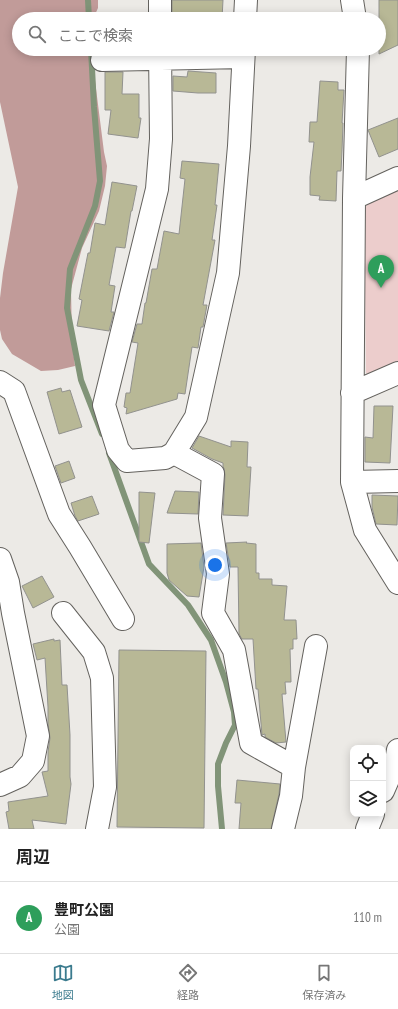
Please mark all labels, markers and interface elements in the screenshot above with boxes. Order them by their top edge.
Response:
search box [12,12,386,56]
icon: search [26,23,48,45]
text: ここで検索 [58,26,133,45]
pin: A [368,255,394,288]
your location [205,555,225,575]
map controls [350,745,386,817]
button: locate [350,745,386,781]
button: layers [350,781,386,817]
text: 周辺 [16,846,50,868]
text: 豊町公園 [54,900,114,919]
text: A [26,909,32,926]
text: 110 m [353,909,382,926]
text: 公園 [54,921,80,938]
tab: 地図 [52,962,74,1002]
tab: 経路 [177,962,199,1002]
tab: 保存済み [302,962,346,1002]

